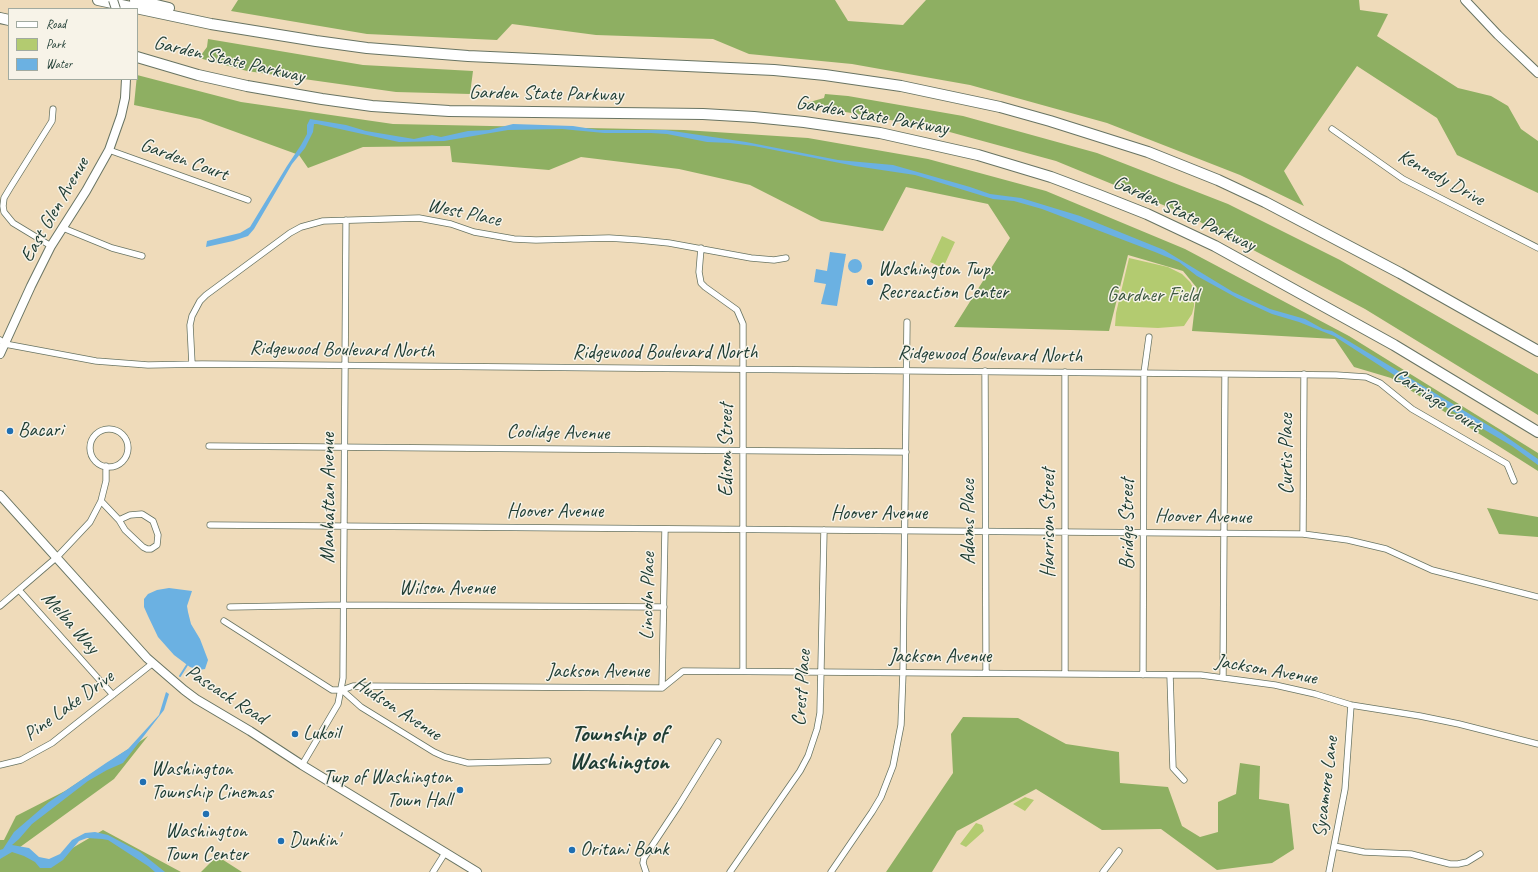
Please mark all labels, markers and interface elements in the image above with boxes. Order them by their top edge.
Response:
legend [8,8,138,80]
text: Road [46,16,66,32]
street label: Garden State Parkway [151,31,307,89]
text: Park [46,36,65,52]
text: Water [46,56,72,72]
street label: Garden State Parkway [469,81,623,107]
street label: Garden State Parkway [794,91,950,141]
street label: Garden Court [137,133,231,187]
street label: Kennedy Drive [1393,144,1489,212]
street label: East Glen Avenue [15,153,95,267]
street label: Garden State Parkway [1109,171,1259,257]
street label: West Place [425,194,503,232]
place label: Washington Twp. Recreaction Center [878,258,1008,305]
marker: Washington Twp. Recreaction Center [865,277,875,287]
park label: Gardner Field [1107,284,1199,308]
street label: Ridgewood Boulevard North [249,336,435,364]
street label: Ridgewood Boulevard North [572,341,758,365]
street label: Ridgewood Boulevard North [897,341,1083,369]
street label: Carriage Court [1388,364,1486,438]
street label: Edison Street [715,403,739,497]
street label: Curtis Place [1275,414,1299,494]
place label: Bacari [18,419,63,443]
street label: Coolidge Avenue [506,420,610,446]
marker: Bacari [5,426,15,436]
street label: Manhattan Avenue [317,433,341,563]
street label: Harrison Street [1037,468,1061,578]
street label: Bridge Street [1116,478,1140,570]
street label: Adams Place [957,479,981,565]
street label: Hoover Avenue [507,500,603,524]
street label: Hoover Avenue [831,502,927,526]
street label: Hoover Avenue [1155,504,1251,530]
street label: Lincoln Place [635,552,661,640]
street label: Wilson Avenue [399,577,495,601]
street label: Melba Way [36,587,104,659]
street label: Jackson Avenue [889,645,991,669]
street label: Crest Place [787,649,817,727]
street label: Jackson Avenue [1213,649,1319,691]
street label: Pascack Road [181,660,271,730]
street label: Jackson Avenue [547,660,649,684]
street label: Pine Lake Drive [19,665,119,747]
street label: Hudson Avenue [348,672,446,746]
district label: Township of Washington [569,721,669,777]
place label: Lukoil [303,722,340,746]
marker: Lukoil [290,729,300,739]
street label: Sycamore Lane [1308,735,1344,839]
place label: Washington Township Cinemas [151,758,273,805]
place label: Twp of Washington Town Hall [323,766,452,813]
marker: Washington Township Cinemas [138,777,148,787]
marker: Twp of Washington Town Hall [455,785,465,795]
marker: Washington Town Center [201,809,211,819]
place label: Washington Town Center [164,820,248,867]
place label: Dunkin' [289,829,339,853]
marker: Dunkin' [276,836,286,846]
place label: Oritani Bank [580,838,669,862]
marker: Oritani Bank [567,845,577,855]

